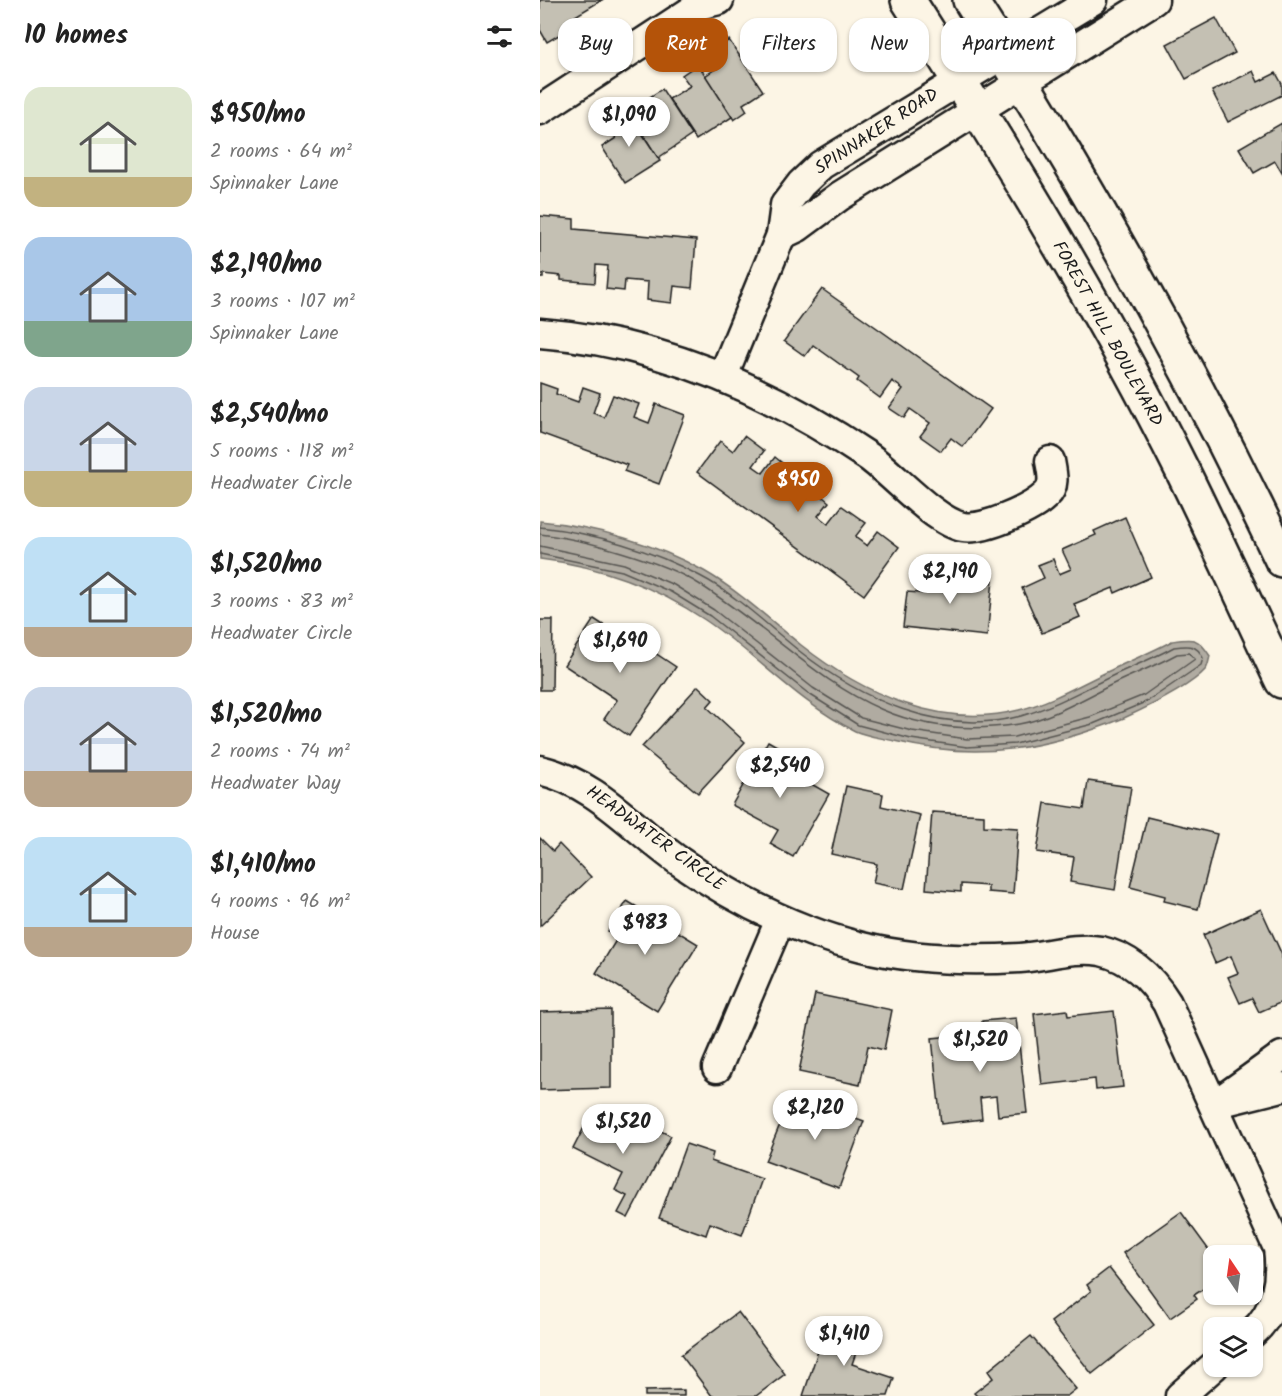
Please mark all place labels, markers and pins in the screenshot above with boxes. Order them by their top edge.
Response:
pin: $1,090 [580,97,678,148]
pin: $950 [762,462,834,513]
pin: $2,190 [901,554,999,605]
pin: $1,690 [571,623,669,674]
pin: $2,540 [731,748,829,799]
pin: $983 [609,905,681,956]
pin: $1,520 [931,1022,1029,1073]
pin: $2,120 [766,1090,864,1141]
pin: $1,520 [574,1104,672,1155]
pin: $1,410 [795,1316,893,1367]

